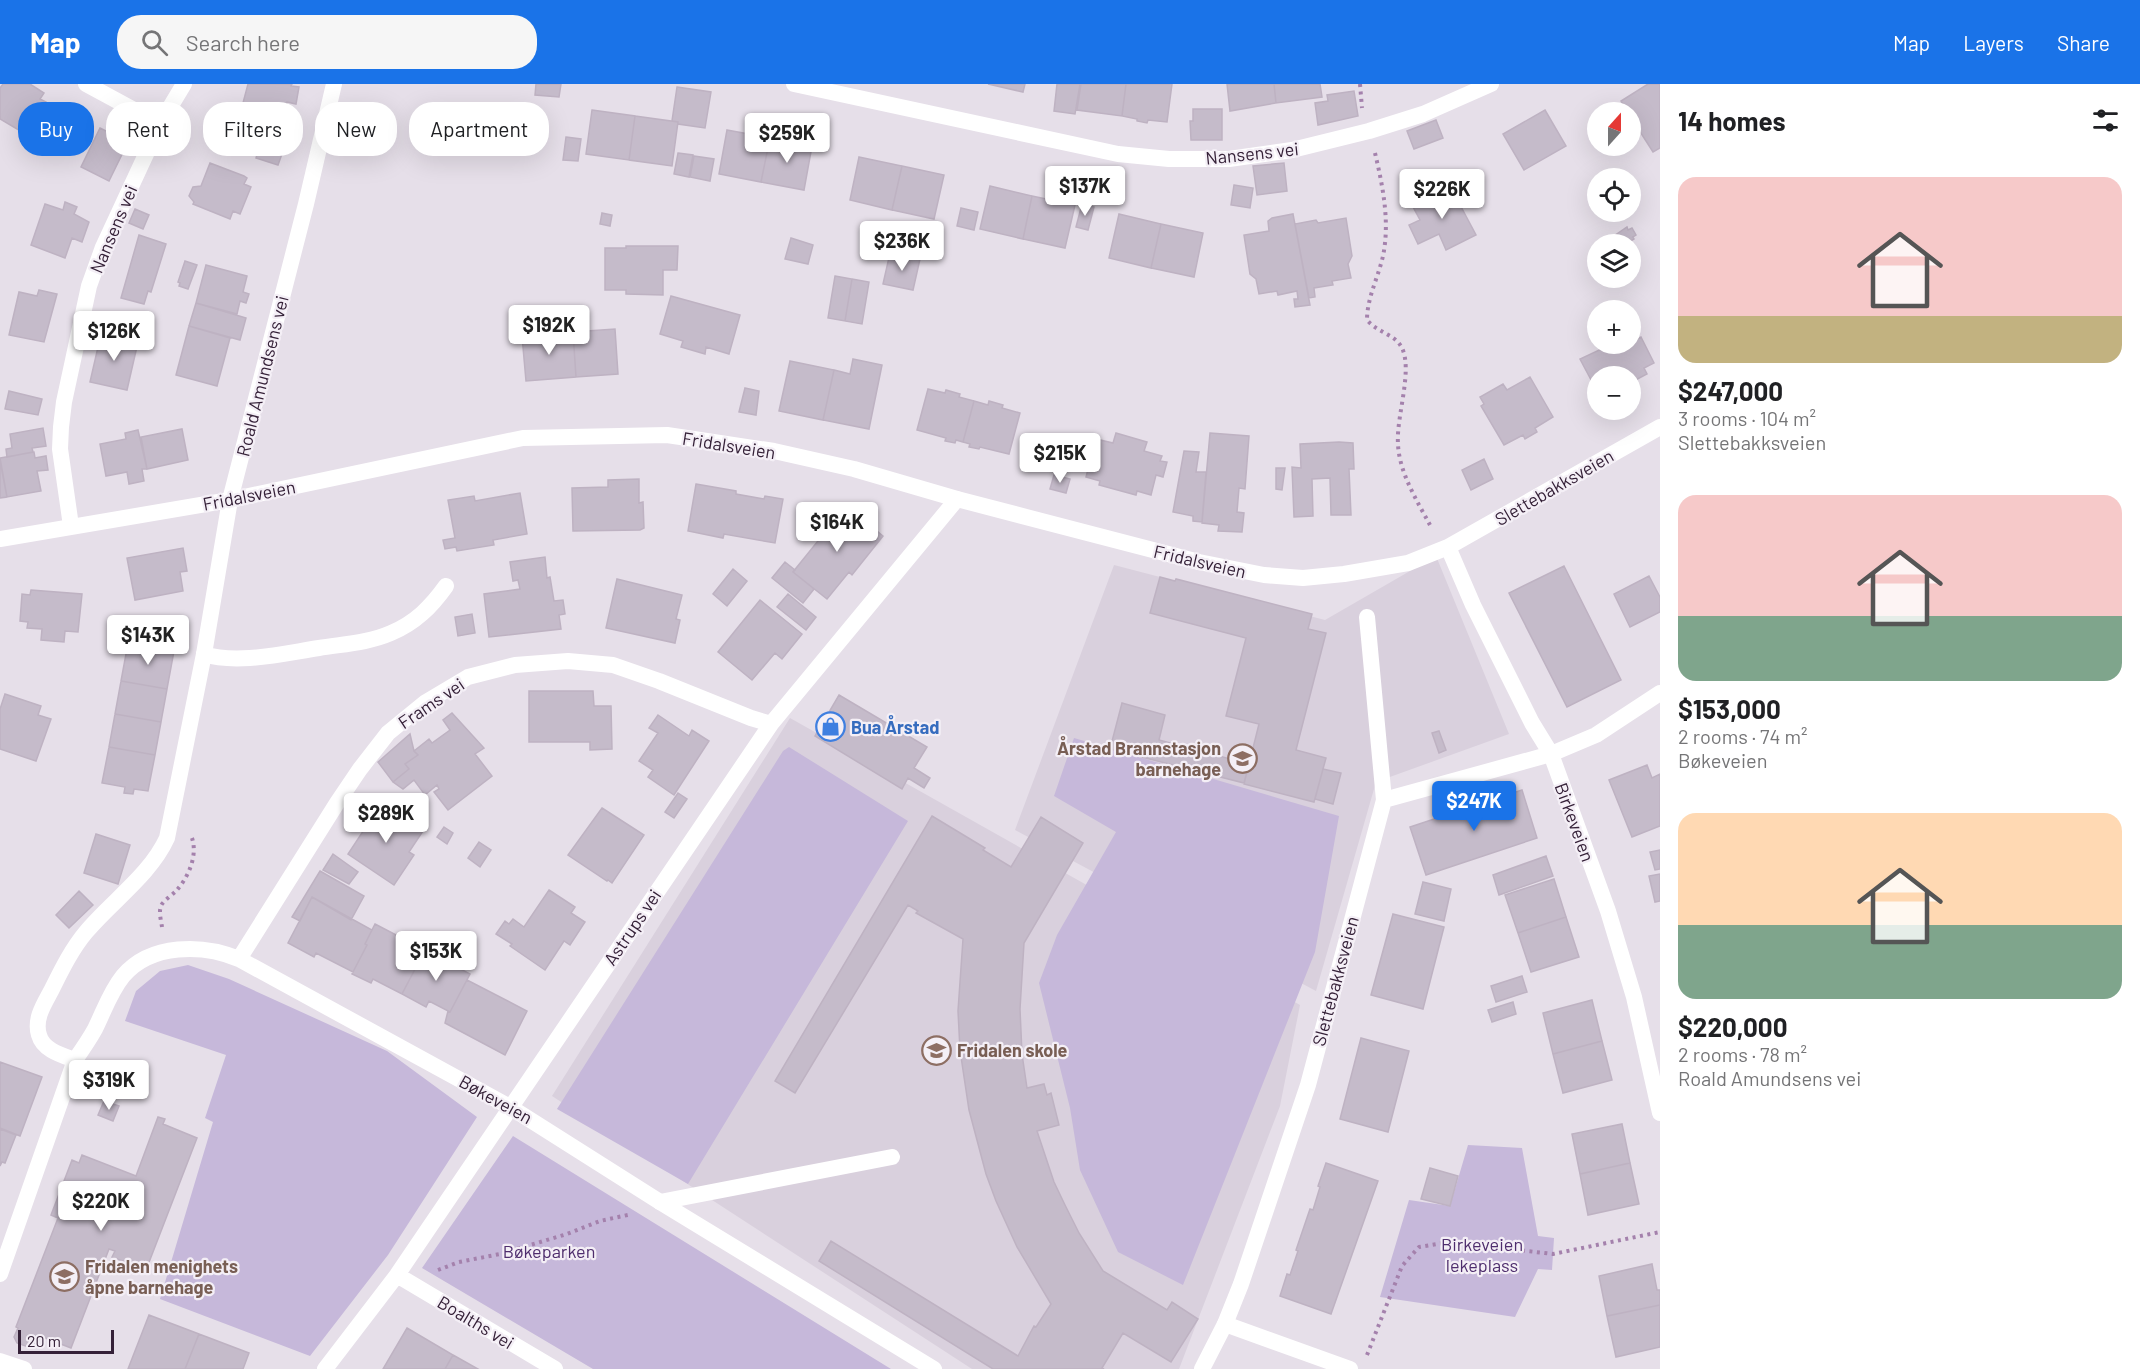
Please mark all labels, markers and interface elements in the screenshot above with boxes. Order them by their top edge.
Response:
search box [117,15,537,69]
text: Map [30,25,81,59]
icon: search [138,26,171,59]
text: Search here [186,29,300,55]
text: Map [1893,30,1930,55]
text: Layers [1963,30,2024,55]
text: Share [2057,30,2110,55]
chip: Buy [18,102,94,156]
chip: Rent [106,102,191,156]
chip: Filters [203,102,303,156]
chip: New [315,102,397,156]
chip: Apartment [409,102,549,156]
north arrow [1587,102,1641,156]
map controls [1587,102,1641,420]
icon: filters [2089,104,2122,137]
text: 14 homes [1678,105,1785,136]
pin: $259K [745,113,829,164]
text: $259K [759,120,815,144]
street label: Nansens vei [1204,137,1300,169]
pin: $137K [1043,166,1127,217]
button: locate [1587,168,1641,222]
pin: $226K [1400,169,1484,220]
text: $137K [1059,173,1111,197]
text: $226K [1413,176,1471,200]
street label: Nansens vei [85,182,141,276]
icon: home [1846,216,1954,324]
pin: $236K [860,221,944,272]
text: $236K [874,228,930,252]
button: layers [1587,234,1641,288]
street label: Roald Amundsens vei [231,293,293,459]
button: + [1587,300,1641,354]
pin: $192K [507,305,591,356]
pin: $126K [72,311,156,362]
text: $192K [523,312,575,336]
text: $126K [88,318,140,342]
button: − [1587,366,1641,420]
text: $247,000 [1678,375,1783,406]
text: 3 rooms · 104 m² [1678,406,1816,430]
street label: Fridalsveien [681,427,777,463]
text: Slettebakksveien [1678,430,1826,454]
pin: $215K [1018,433,1102,484]
text: $215K [1034,440,1086,464]
street label: Slettebakksveien [1491,444,1617,530]
street label: Fridalsveien [201,475,297,515]
pin: $164K [795,502,879,553]
text: $164K [810,509,864,533]
icon: home [1846,534,1954,642]
street label: Fridalsveien [1152,540,1248,582]
pin: $143K [106,615,190,666]
text: $143K [121,622,175,646]
street label: Frams vei [394,673,468,733]
text: $153,000 [1678,693,1781,724]
shop icon: Bua Årstad [814,711,846,743]
place label: Bua Årstad [851,714,939,738]
text: 2 rooms · 74 m² [1678,724,1808,748]
place label: Årstad Brannstasjon barnehage [1057,735,1221,780]
school or university icon: Årstad Brannstasjon barnehage [1226,742,1258,774]
text: Bøkeveien [1678,748,1768,772]
street label: Birkeveien [1551,780,1599,864]
pin: $247K [1432,781,1516,832]
text: $247K [1446,788,1502,812]
pin: $289K [344,793,428,844]
text: $289K [358,800,414,824]
icon: home [1846,852,1954,960]
street label: Astrups vei [599,885,665,969]
street label: Slettebakksveien [1307,914,1363,1048]
pin: $153K [394,931,478,982]
text: $153K [410,938,462,962]
text: $220,000 [1678,1011,1788,1042]
school or university icon: Fridalen skole [920,1034,952,1066]
place label: Fridalen skole [957,1039,1068,1061]
text: 2 rooms · 78 m² [1678,1042,1807,1066]
pin: $319K [67,1060,151,1111]
text: Roald Amundsens vei [1678,1066,1861,1090]
text: $319K [83,1067,135,1091]
street label: Bøkeveien [455,1070,537,1128]
pin: $220K [59,1181,143,1232]
text: $220K [72,1188,130,1212]
park label: Birkeveien lekeplass [1441,1233,1523,1276]
park label: Bøkeparken [503,1240,595,1262]
place label: Fridalen menighets åpne barnehage [85,1255,238,1298]
school or university icon: Fridalen menighets åpne barnehage [48,1260,80,1292]
street label: Boalths vei [434,1291,518,1353]
scale bar [18,1327,114,1354]
text: 20 m [27,1331,61,1350]

